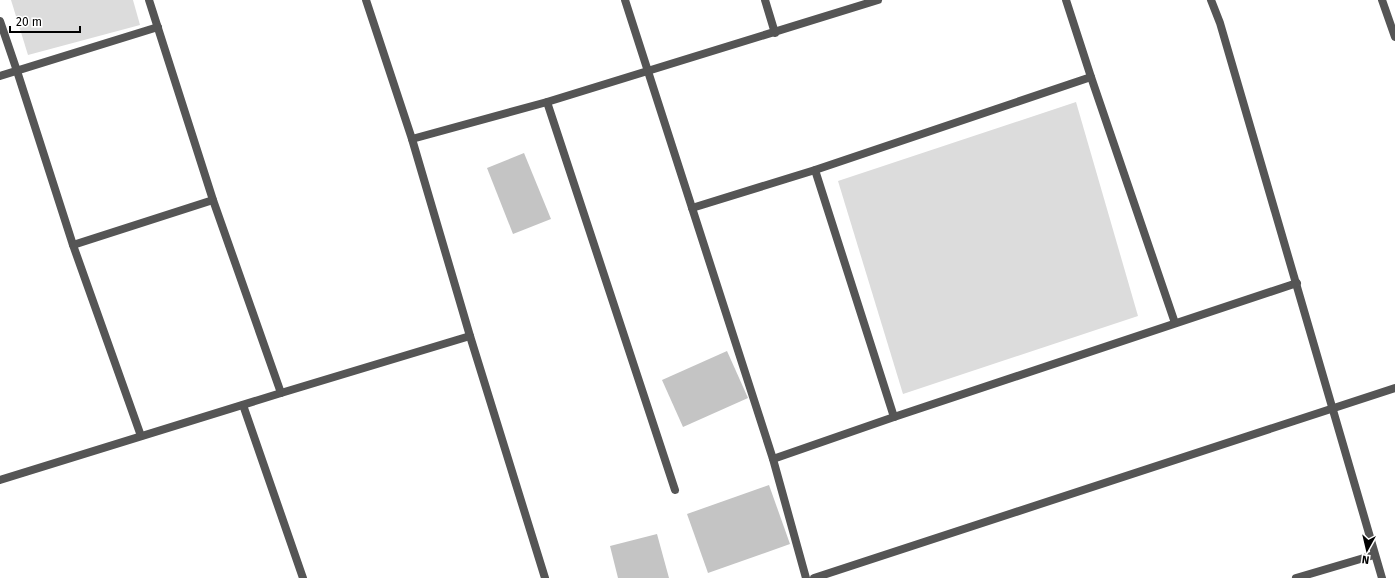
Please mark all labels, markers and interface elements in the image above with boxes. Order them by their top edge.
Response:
scale bar [10,8,80,34]
text: 20 m [16,15,42,29]
north arrow [1347,530,1387,570]
text: N [1361,552,1370,566]

